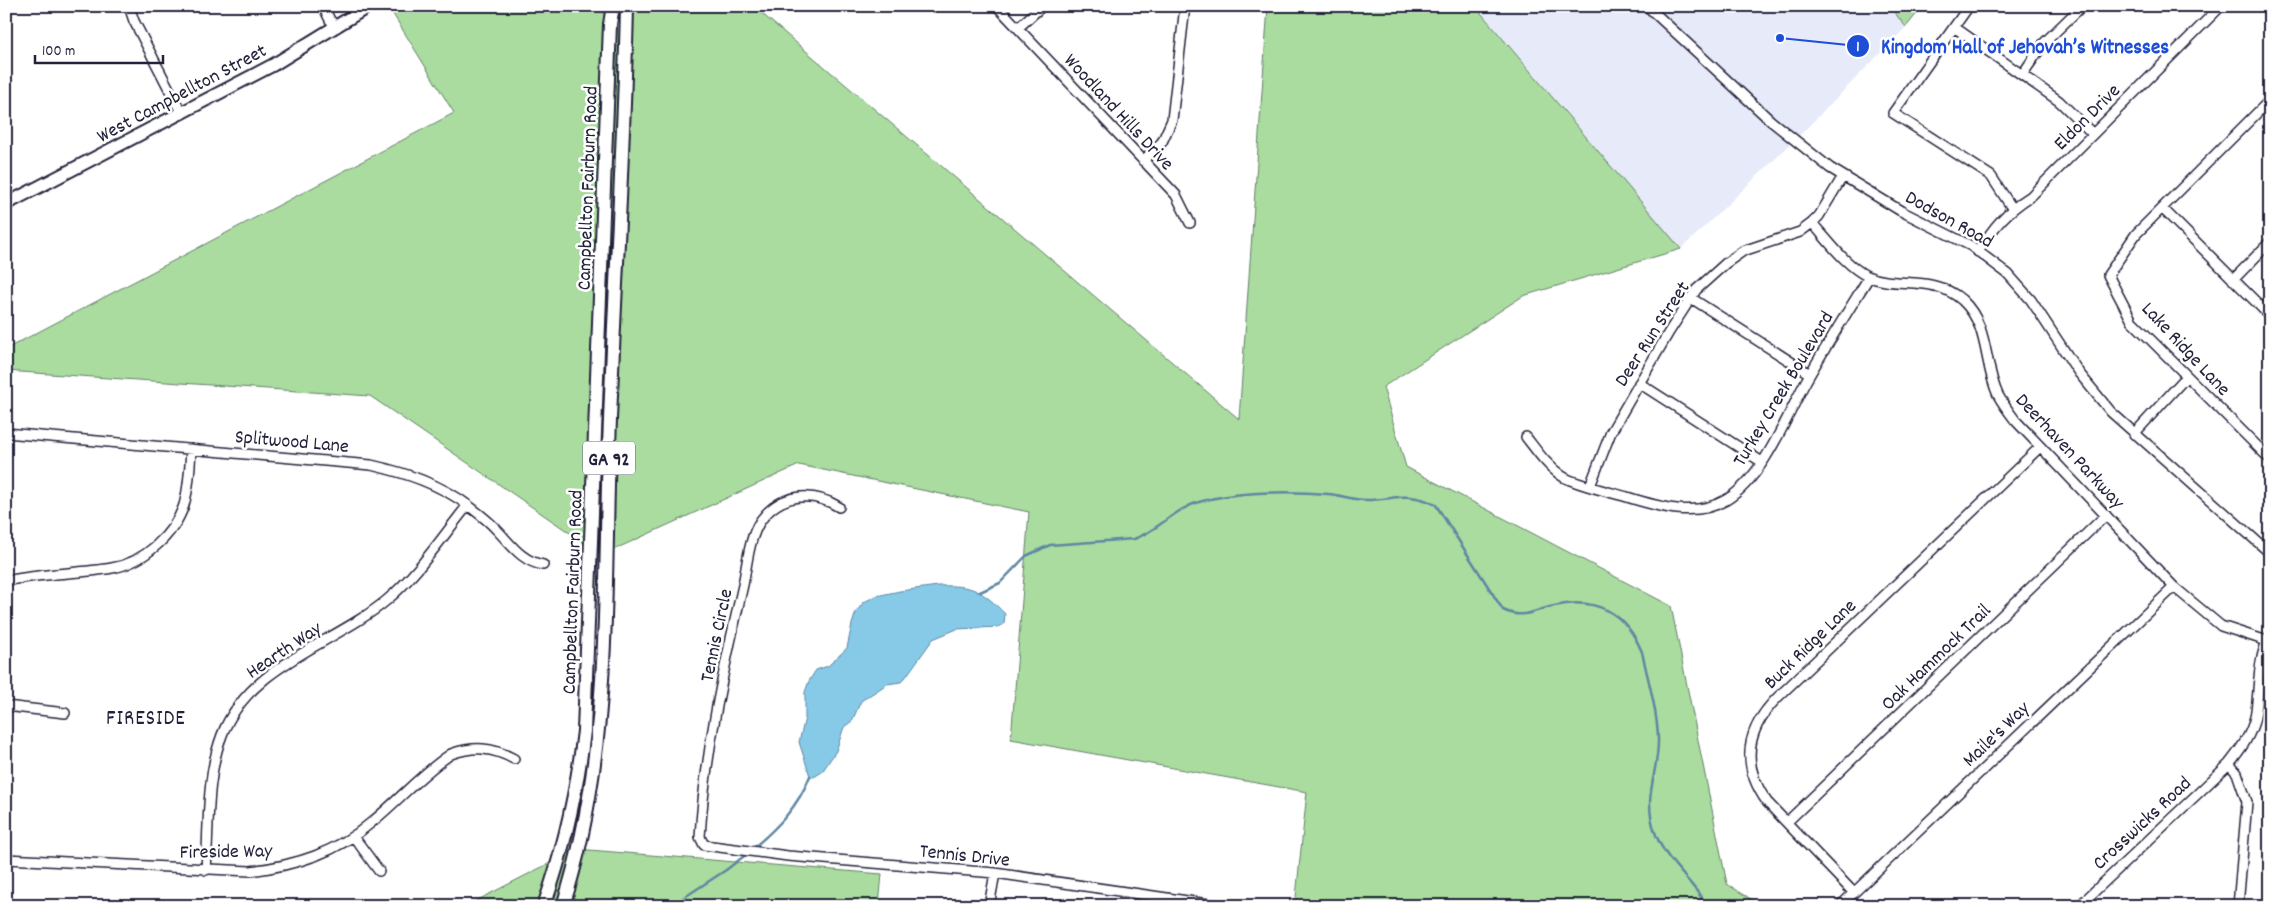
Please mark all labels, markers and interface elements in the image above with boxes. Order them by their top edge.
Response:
callout: Kingdom Hall of Jehovah’s Witnesses [1846,28,2179,64]
scale bar [35,32,162,64]
text: Kingdom Hall of Jehovah’s Witnesses [1881,34,2169,64]
text: 1 [1856,37,1860,59]
street label: West Campbellton Street [93,38,272,151]
text: 100 m [42,41,75,63]
street label: Woodland Hills Drive [1056,48,1180,178]
street label: Eldon Drive [2048,78,2128,158]
street label: Campbellton Fairburn Road [571,85,607,291]
street label: Dodson Road [1899,185,1998,256]
street label: Deer Run Street [1609,276,1698,393]
street label: Lake Ridge Lane [2134,297,2236,403]
street label: Turkey Creek Boulevard [1727,307,1842,472]
street label: Deerhaven Parkway [2008,388,2131,517]
street label: Splitwood Lane [234,424,350,462]
road number: GA 92 [583,442,635,474]
street label: Campbellton Fairburn Road [556,489,592,695]
street label: Tennis Circle [694,586,741,685]
street label: Buck Ridge Lane [1758,593,1864,697]
street label: Oak Hammock Trail [1876,598,1999,718]
street label: Hearth Way [241,615,329,687]
street label: Maile's Way [1957,695,2038,774]
district label: FIRESIDE [106,705,186,735]
street label: Crosswicks Road [2087,771,2199,877]
street label: Fireside Way [180,838,273,868]
street label: Tennis Drive [918,838,1011,876]

